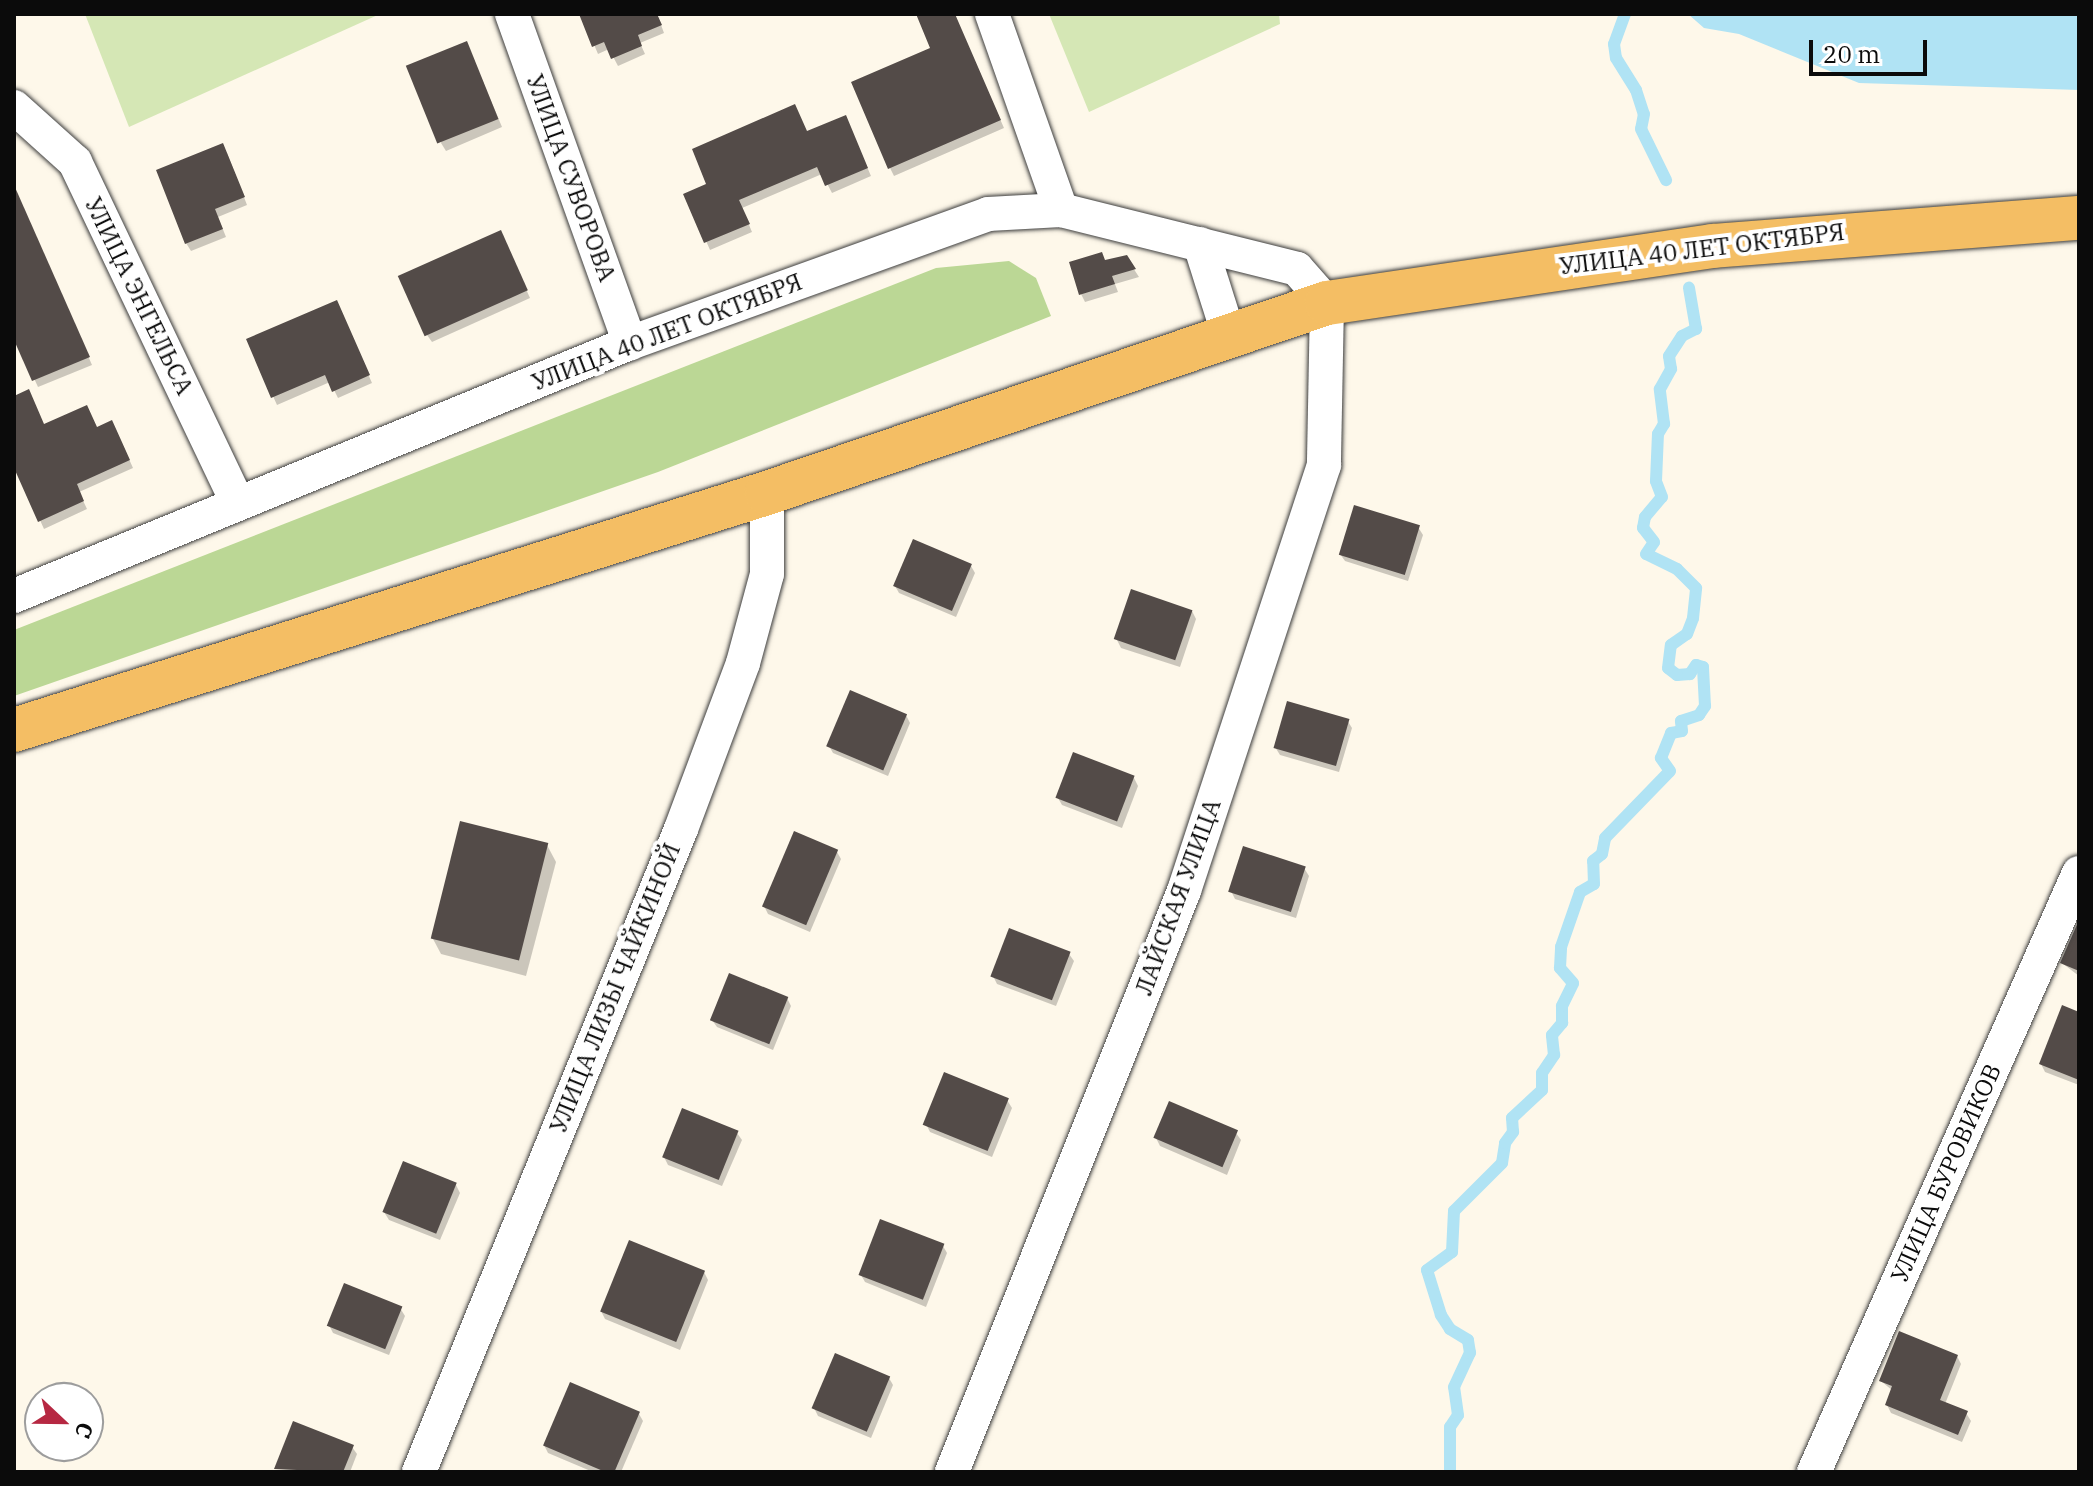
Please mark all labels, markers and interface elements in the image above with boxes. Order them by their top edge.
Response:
scale bar [1813,24,1931,74]
text: 20 m [1823,38,1880,70]
street label: УЛИЦА СУВОРОВА [520,71,622,285]
street label: УЛИЦА ЭНГЕЛЬСА [79,193,199,399]
street label: УЛИЦА 40 ЛЕТ ОКТЯБРЯ [1558,217,1846,281]
street label: УЛИЦА 40 ЛЕТ ОКТЯБРЯ [528,267,806,397]
street label: ЛАЙСКАЯ УЛИЦА [1129,795,1227,999]
street label: УЛИЦА ЛИЗЫ ЧАЙКИНОЙ [544,839,686,1137]
street label: УЛИЦА БУРОВИКОВ [1885,1059,2007,1287]
north arrow [24,1382,104,1462]
text: С [69,1418,101,1443]

